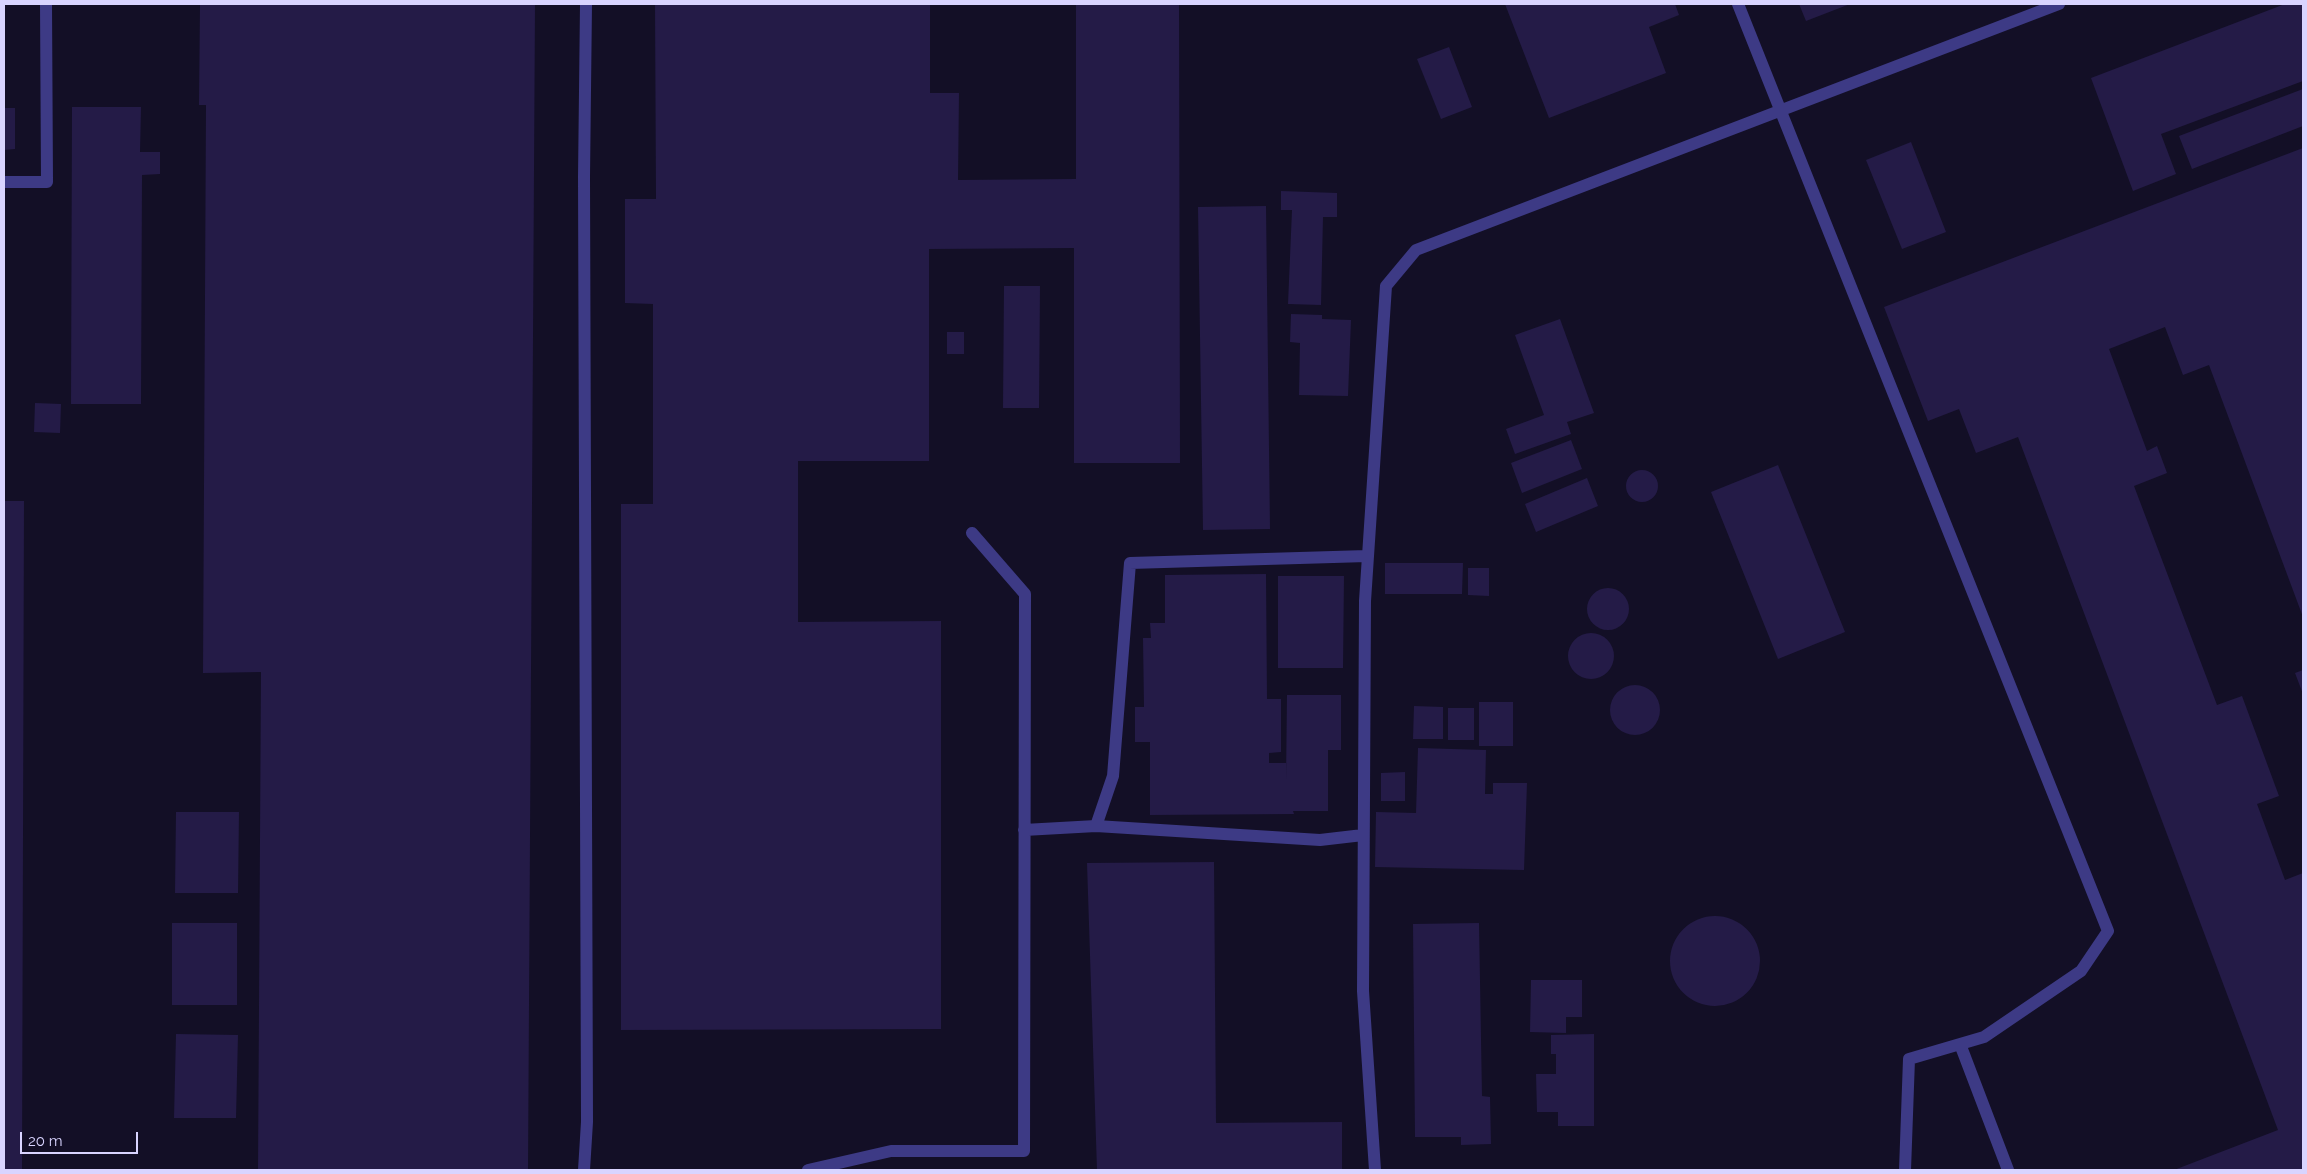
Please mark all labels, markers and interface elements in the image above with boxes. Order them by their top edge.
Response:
scale bar [22,1122,140,1154]
text: 20 m [28,1132,63,1150]

